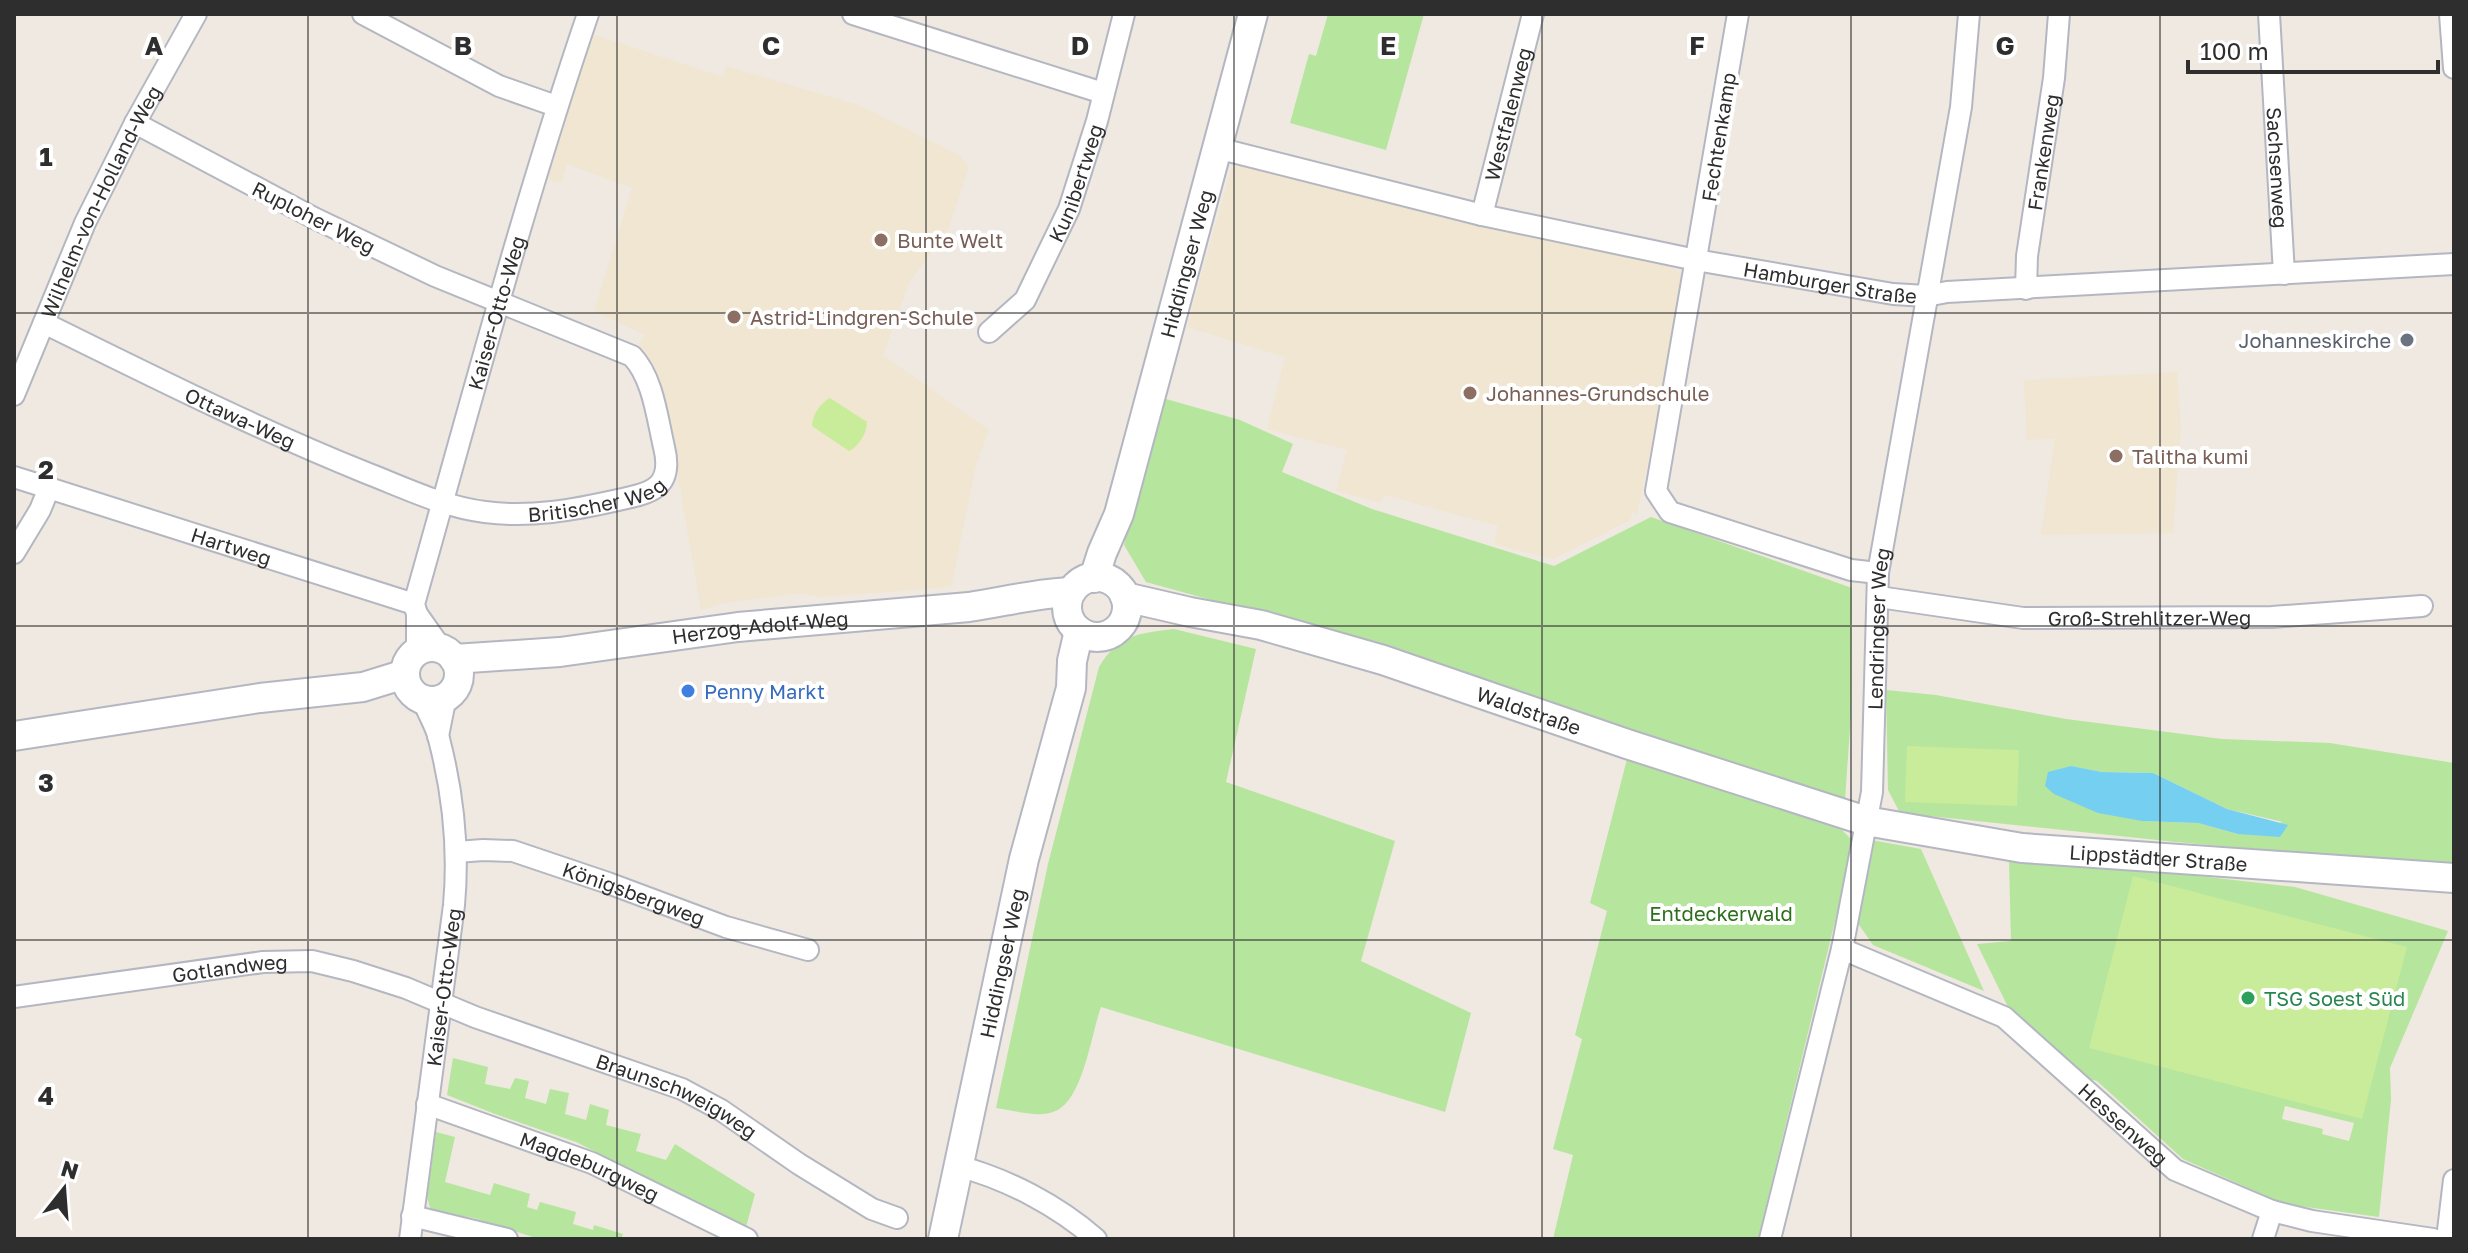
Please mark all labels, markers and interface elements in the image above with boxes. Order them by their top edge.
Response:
scale bar [2188,24,2438,74]
text: A [145,30,164,61]
text: B [454,30,472,61]
text: C [762,30,780,61]
text: D [1071,30,1089,61]
text: E [1380,30,1396,61]
text: F [1689,30,1705,61]
text: G [1995,30,2015,61]
text: 100 m [2200,36,2269,65]
street label: Westfalenweg [1479,45,1536,183]
street label: Fechtenkamp [1696,71,1740,203]
street label: Wilhelm-von-Holland-Weg [35,81,166,321]
street label: Frankenweg [2022,92,2063,212]
street label: Sachsenweg [2262,106,2293,229]
street label: Kunibertweg [1043,121,1107,246]
text: 1 [39,141,53,172]
street label: Ruploher Weg [248,176,380,258]
street label: Hiddingser Weg [1155,187,1217,340]
place label: Bunte Welt [897,228,1003,252]
marker: Bunte Welt [872,231,890,249]
street label: Kaiser-Otto-Weg [463,233,529,392]
street label: Hamburger Straße [1741,256,1918,307]
place label: Astrid-Lindgren-Schule [750,305,974,329]
marker: Astrid-Lindgren-Schule [725,308,743,326]
place label: Johanneskirche [2238,328,2391,352]
marker: Johanneskirche [2398,331,2416,349]
place label: Johannes-Grundschule [1486,381,1709,405]
street label: Ottawa-Weg [181,382,299,453]
marker: Johannes-Grundschule [1461,384,1479,402]
place label: Talitha kumi [2132,444,2249,468]
marker: Talitha kumi [2107,447,2125,465]
text: 2 [38,454,54,485]
street label: Britischer Weg [527,472,671,526]
street label: Hartweg [188,522,274,570]
street label: Lendringser Weg [1862,546,1894,710]
street label: Herzog-Adolf-Weg [670,605,849,648]
street label: Groß-Strehlitzer-Weg [2048,605,2251,630]
place label: Penny Markt [704,679,825,703]
street label: Waldstraße [1473,681,1584,739]
marker: Penny Markt [679,682,697,700]
text: 3 [38,767,54,798]
street label: Lippstädter Straße [2068,839,2248,876]
street label: Königsbergweg [559,857,708,930]
street label: Hiddingser Weg [974,886,1029,1040]
park label: Entdeckerwald [1649,901,1793,925]
street label: Kaiser-Otto-Weg [421,907,465,1068]
street label: Gotlandweg [171,949,288,987]
place label: TSG Soest Süd [2264,986,2405,1010]
marker: TSG Soest Süd [2239,989,2257,1007]
street label: Braunschweigweg [593,1048,762,1143]
street label: Hessenweg [2074,1078,2173,1170]
text: 4 [38,1080,54,1111]
street label: Magdeburgweg [517,1126,663,1206]
north arrow [24,1149,104,1229]
text: N [58,1154,82,1185]

